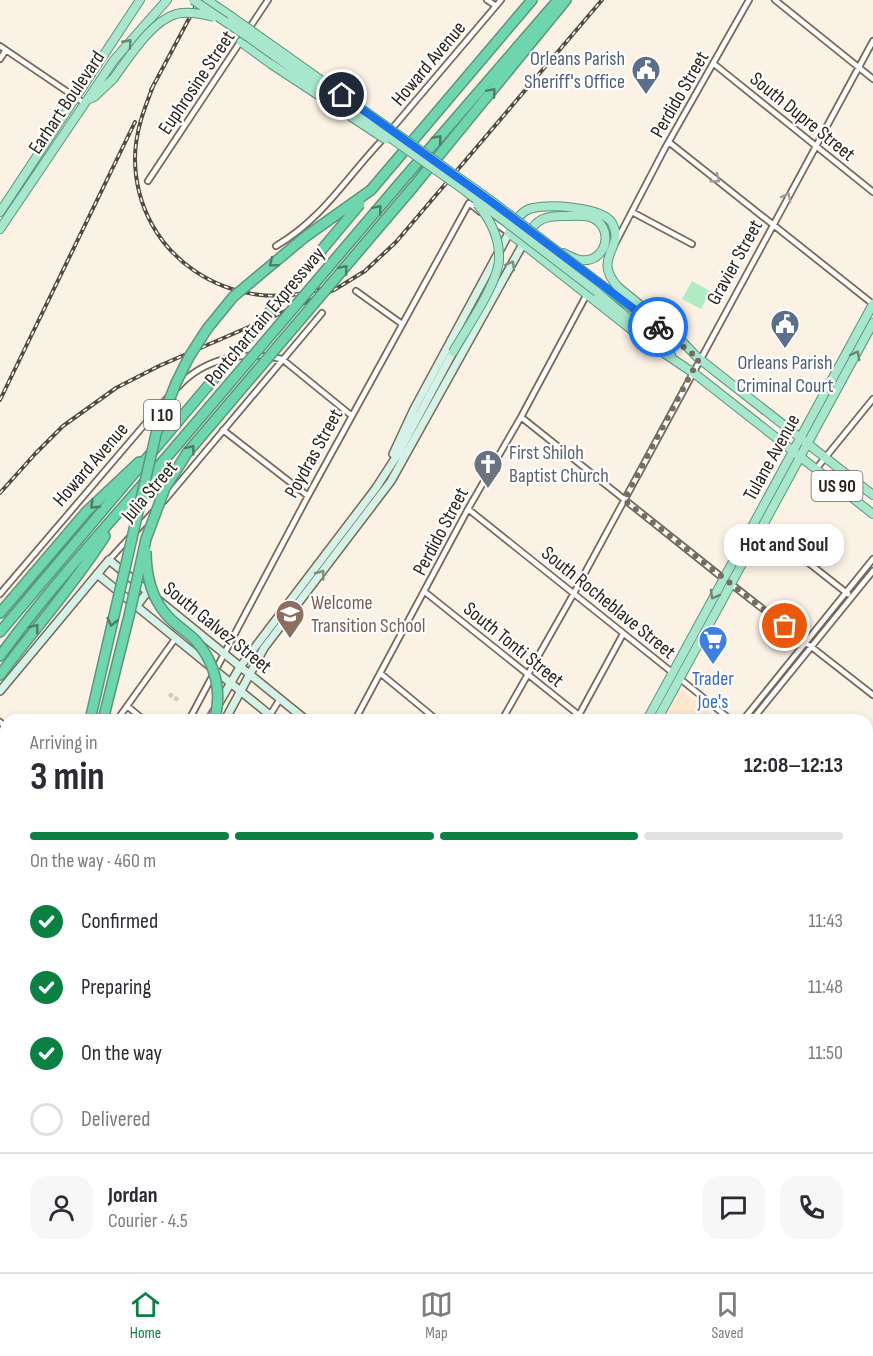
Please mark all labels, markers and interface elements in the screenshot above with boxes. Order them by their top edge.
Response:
street label: Howard Avenue [387,17,471,111]
street label: Euphrosine Street [153,26,240,139]
one-way arrow [121,39,132,50]
street label: Earhart Boulevard [24,47,110,159]
place label: Orleans Parish Sheriff's Office [524,47,625,94]
street label: Perdido Street [645,47,714,142]
public building icon: Orleans Parish Sheriff's Office [630,54,662,96]
street label: South Dupre Street [745,67,860,167]
pin [316,69,367,120]
icon: home [325,78,358,111]
one-way arrow [484,88,495,99]
one-way arrow [431,135,442,146]
one-way arrow [709,172,720,183]
one-way arrow [780,192,792,203]
one-way arrow [371,205,382,216]
street label: Gravier Street [702,216,768,309]
street label: Pontchartrain Expressway [200,242,330,391]
one-way arrow [269,255,280,266]
one-way arrow [503,261,515,272]
one-way arrow [337,265,348,276]
courier [628,297,688,357]
public building icon: Orleans Parish Criminal Court [769,308,801,350]
icon: bike [642,311,675,344]
place label: Orleans Parish Criminal Court [736,351,834,398]
one-way arrow [849,351,860,361]
road number: I 10 [144,400,180,430]
street label: Poydras Street [280,405,348,502]
street label: Tulane Avenue [738,410,805,505]
street label: Howard Avenue [48,418,134,511]
place label: First Shiloh Baptist Church [509,441,609,488]
one-way arrow [183,445,194,456]
church icon: First Shiloh Baptist Church [472,448,504,490]
street label: Julia Street [116,456,183,528]
road number: US 90 [812,471,862,501]
street label: Perdido Street [408,483,474,579]
one-way arrow [90,497,101,508]
callout: Hot and Soul [725,524,845,566]
text: Hot and Soul [740,533,828,557]
street label: South Rocheblave Street [536,541,680,664]
one-way arrow [314,570,325,581]
street label: South Galvez Street [158,577,276,679]
one-way arrow [710,588,721,599]
place label: Welcome Transition School [311,591,426,638]
street label: South Tonti Street [458,597,568,693]
school or university icon: Welcome Transition School [274,598,306,640]
pin [759,600,810,651]
icon: bag [768,609,801,642]
one-way arrow [107,617,120,627]
one-way arrow [28,624,39,635]
supermarket icon: Trader Joe's [697,624,729,666]
place label: Trader Joe's [692,667,734,714]
text: Arriving in [30,731,98,755]
text: 12:08–12:13 [744,752,843,779]
text: 3 min [30,754,105,801]
text: On the way · 460 m [30,849,156,873]
icon: check [30,905,63,938]
text: Confirmed [81,908,158,935]
text: 11:43 [808,909,843,933]
icon: check [30,971,63,1004]
text: Preparing [81,974,151,1001]
text: 11:48 [808,975,843,999]
icon: check [30,1037,63,1070]
text: On the way [81,1040,162,1067]
text: 11:50 [808,1041,843,1065]
text: Delivered [81,1106,150,1133]
button: person [30,1176,93,1239]
button: chat [702,1176,765,1239]
button: phone [780,1176,843,1239]
text: Jordan [108,1182,157,1209]
text: Courier · 4.5 [108,1209,188,1233]
tab: Home [129,1288,162,1343]
tab: Map [420,1288,453,1343]
tab: Saved [711,1288,744,1343]

